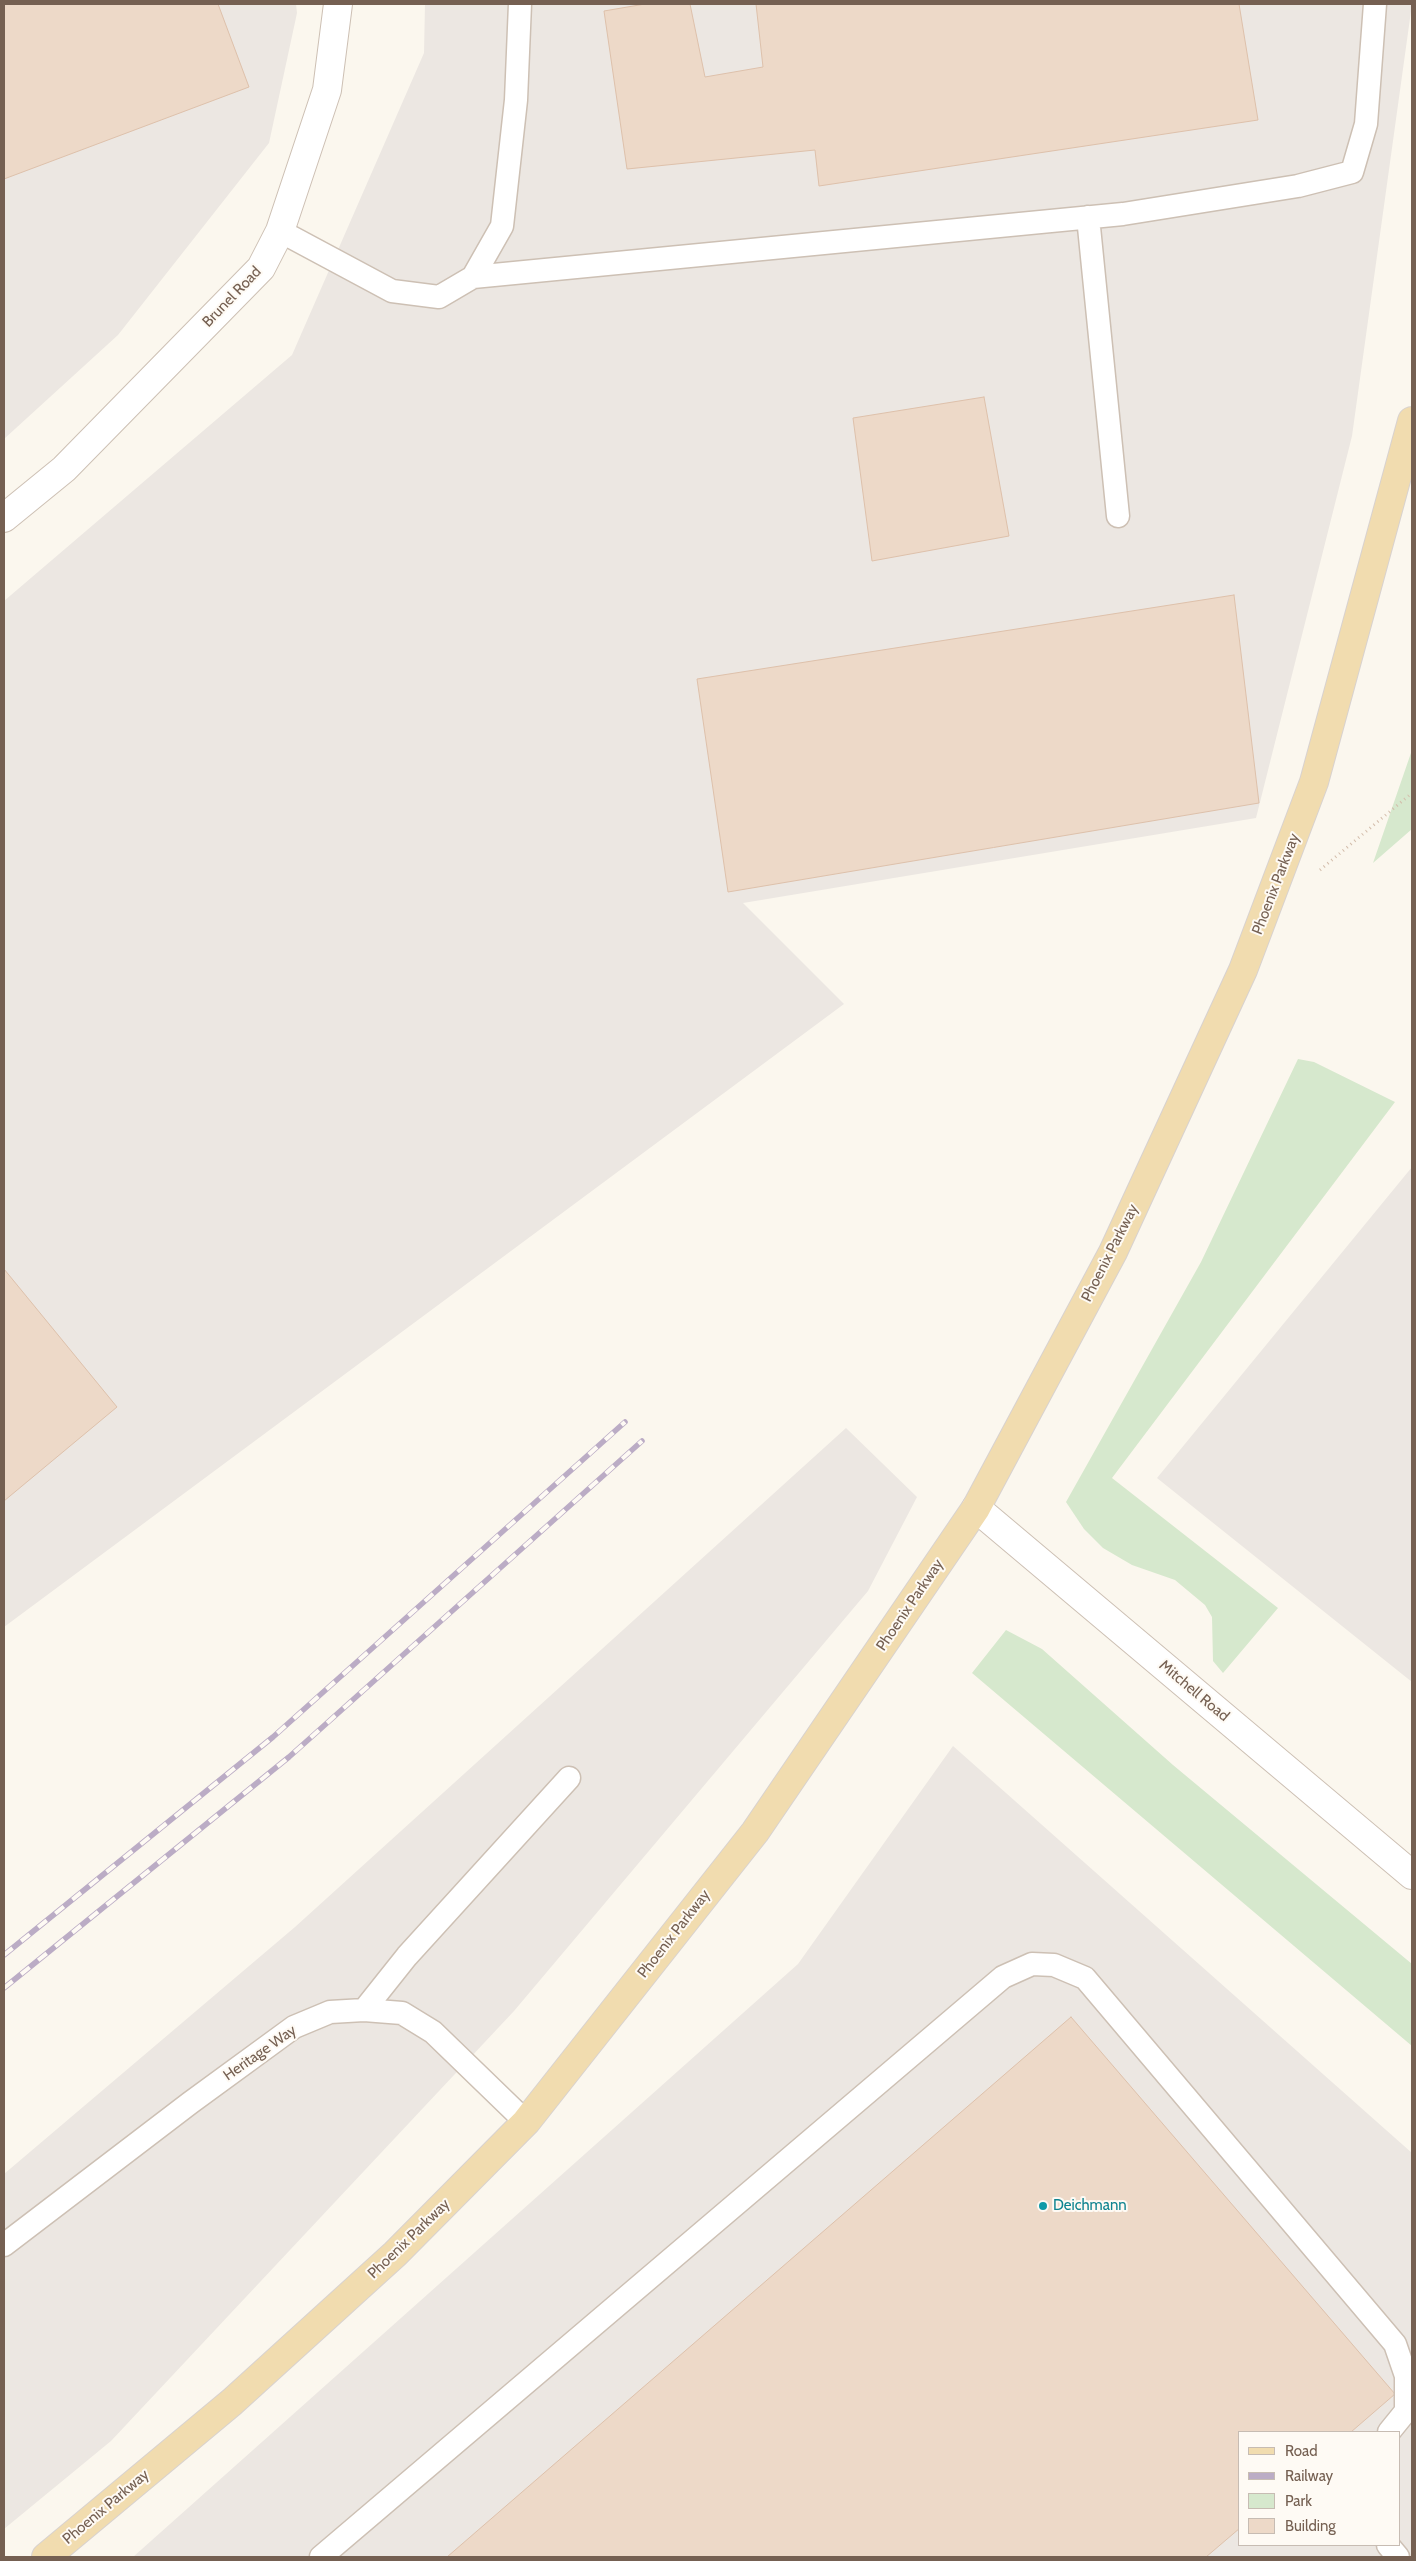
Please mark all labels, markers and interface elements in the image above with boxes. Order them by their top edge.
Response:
street label: Brunel Road [199,263,265,331]
street label: Phoenix Parkway [1248,831,1304,937]
street label: Phoenix Parkway [1078,1201,1142,1305]
street label: Phoenix Parkway [873,1556,947,1654]
street label: Mitchell Road [1155,1657,1233,1725]
street label: Phoenix Parkway [634,1886,714,1982]
street label: Heritage Way [220,2021,300,2085]
street label: Phoenix Parkway [364,2195,454,2283]
place label: Deichmann [1053,2197,1127,2215]
marker: Deichmann [1037,2200,1049,2212]
legend [1238,2431,1401,2546]
text: Road [1285,2442,1318,2460]
street label: Phoenix Parkway [59,2466,153,2548]
text: Railway [1285,2467,1333,2485]
text: Park [1285,2492,1312,2510]
text: Building [1285,2517,1336,2535]

